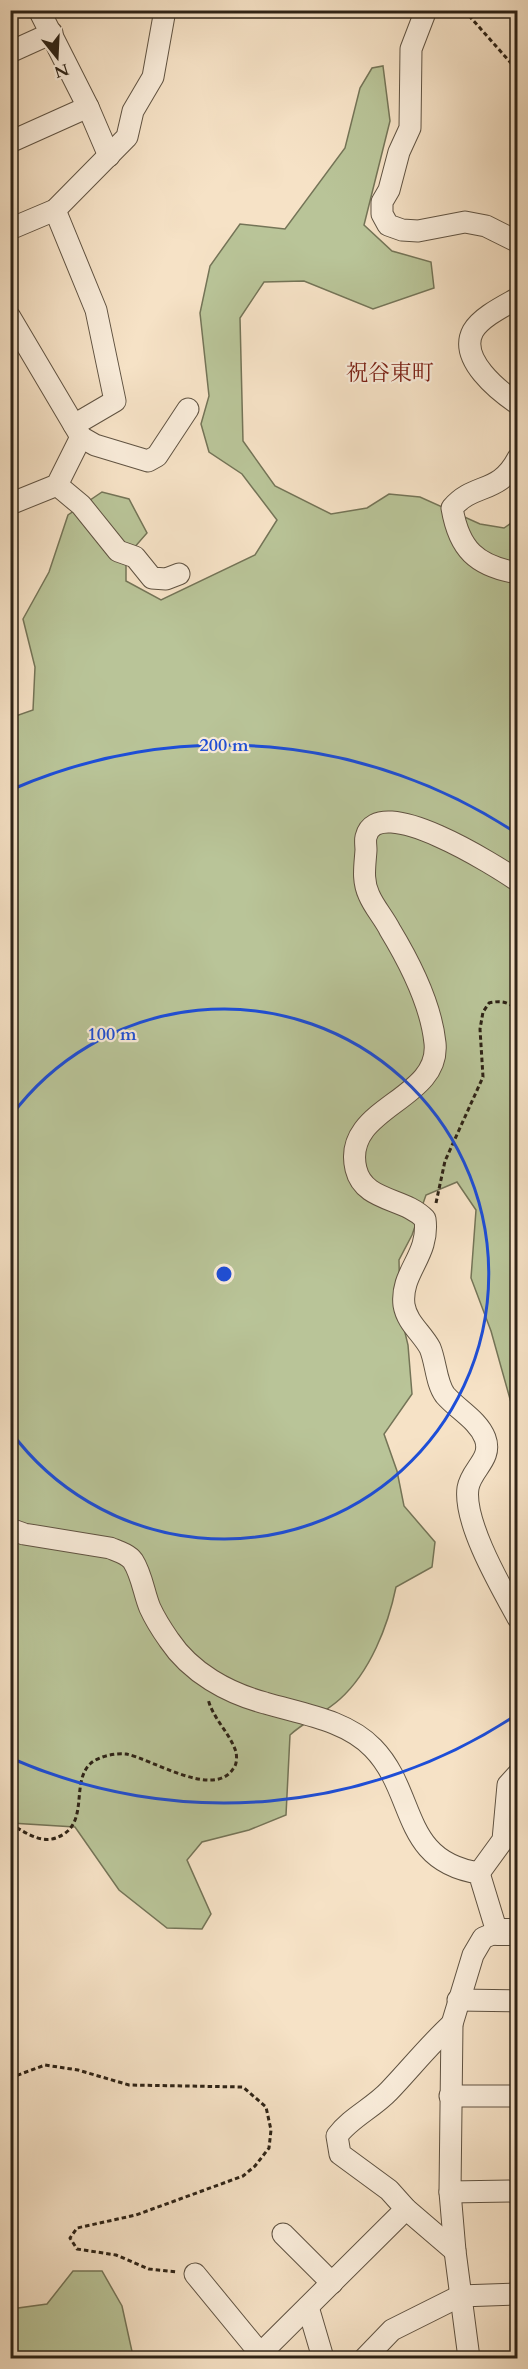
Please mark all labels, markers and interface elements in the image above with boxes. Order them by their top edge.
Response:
north arrow [27,27,87,87]
text: N [51,58,71,83]
district label: 祝谷東町 [346,358,434,388]
text: 200 m [199,733,249,758]
text: 100 m [87,1022,137,1047]
centre of rings [214,1264,234,1284]

